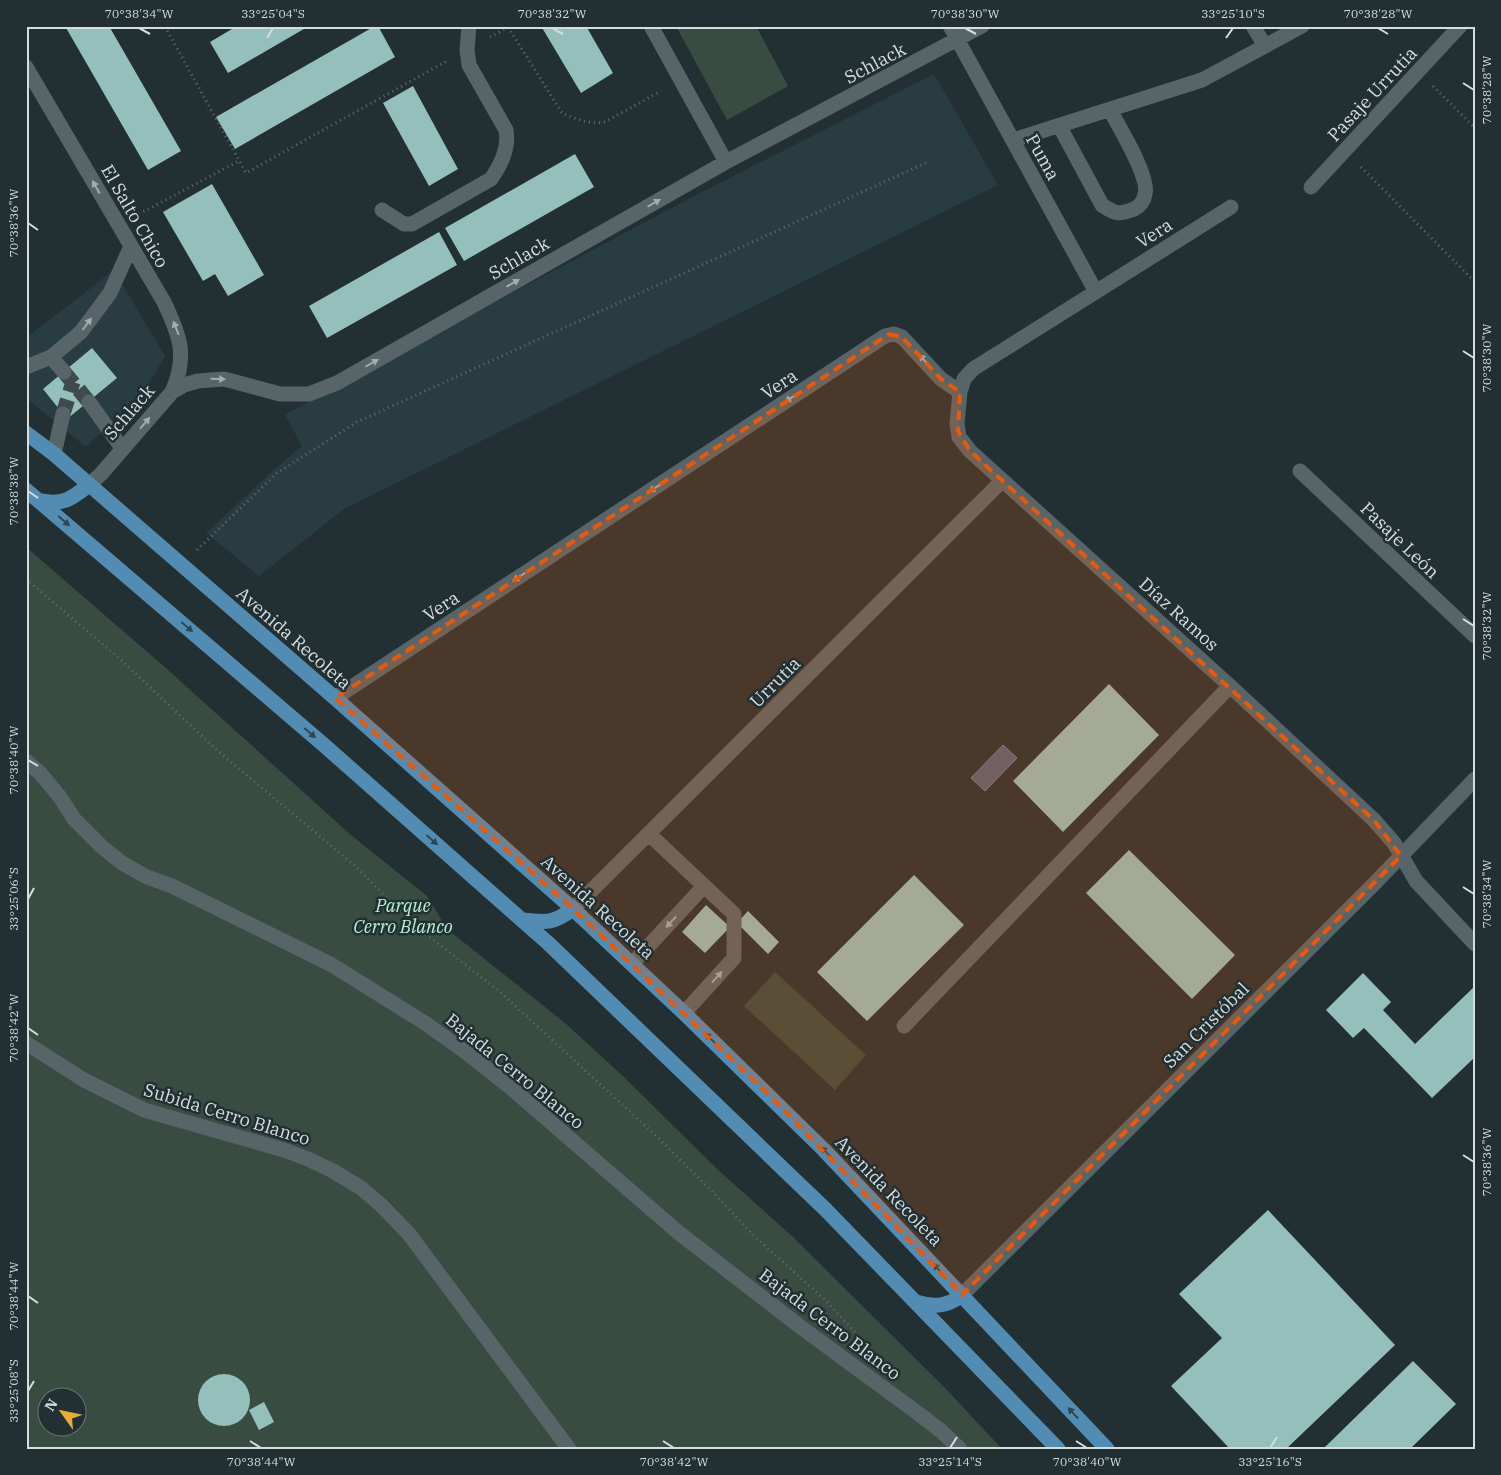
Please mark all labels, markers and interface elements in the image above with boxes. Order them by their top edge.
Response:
text: 70°38'34"W [105,6,174,21]
text: 33°25'04"S [241,6,305,21]
text: 70°38'32"W [518,6,587,21]
text: 70°38'30"W [931,6,1000,21]
text: 33°25'10"S [1201,6,1265,21]
text: 70°38'28"W [1344,6,1413,21]
street label: Schlack [840,37,910,89]
street label: Pasaje Urrutia [1322,42,1422,146]
text: 70°38'28"W [1479,55,1494,124]
street label: Puma [1021,130,1065,184]
street label: El Salto Chico [96,160,174,272]
one-way arrow [92,179,100,194]
text: 70°38'36"W [6,188,21,257]
one-way arrow [647,198,661,207]
street label: Vera [1132,213,1177,253]
street label: Schlack [485,231,554,284]
one-way arrow [505,279,520,287]
one-way arrow [82,317,92,331]
one-way arrow [172,320,180,335]
text: 70°38'30"W [1479,323,1494,392]
one-way arrow [918,354,930,366]
one-way arrow [365,359,378,368]
street label: Vera [757,364,802,404]
one-way arrow [210,375,226,383]
street label: Schlack [99,379,160,445]
one-way arrow [784,393,797,403]
one-way arrow [139,416,150,429]
text: 70°38'38"W [6,456,21,525]
one-way arrow [648,483,662,492]
street label: Pasaje León [1356,497,1444,583]
one-way arrow [57,515,69,527]
one-way arrow [513,572,526,582]
street label: Díaz Ramos [1134,572,1224,656]
street label: Avenida Recoleta [232,582,356,694]
street label: Vera [419,586,464,626]
text: 70°38'32"W [1479,591,1494,660]
one-way arrow [180,621,192,633]
street label: Urrutia [745,652,805,712]
text: 70°38'40"W [6,725,21,794]
one-way arrow [304,727,316,738]
one-way arrow [426,834,438,846]
street label: Avenida Recoleta [536,850,660,964]
text: 70°38'34"W [1479,859,1494,928]
text: 33°25'06"S [6,867,21,931]
park label: Parque Cerro Blanco [353,894,453,938]
one-way arrow [665,915,677,927]
one-way arrow [711,971,723,983]
street label: San Cristóbal [1158,977,1254,1073]
text: 70°38'42"W [6,993,21,1062]
street label: Bajada Cerro Blanco [441,1008,589,1134]
one-way arrow [704,1032,716,1044]
street label: Subida Cerro Blanco [141,1078,313,1150]
text: 70°38'36"W [1479,1127,1494,1196]
street label: Avenida Recoleta [830,1131,948,1251]
one-way arrow [820,1146,832,1158]
text: 70°38'44"W [6,1261,21,1330]
street label: Bajada Cerro Blanco [755,1263,905,1385]
one-way arrow [932,1264,944,1276]
text: 33°25'08"S [6,1359,21,1423]
north arrow [38,1388,88,1438]
text: N [41,1395,62,1414]
one-way arrow [1067,1408,1079,1420]
text: 70°38'44"W [227,1454,296,1469]
text: 70°38'42"W [640,1454,709,1469]
text: 33°25'14"S [918,1454,982,1469]
text: 70°38'40"W [1053,1454,1122,1469]
text: 33°25'16"S [1238,1454,1302,1469]

